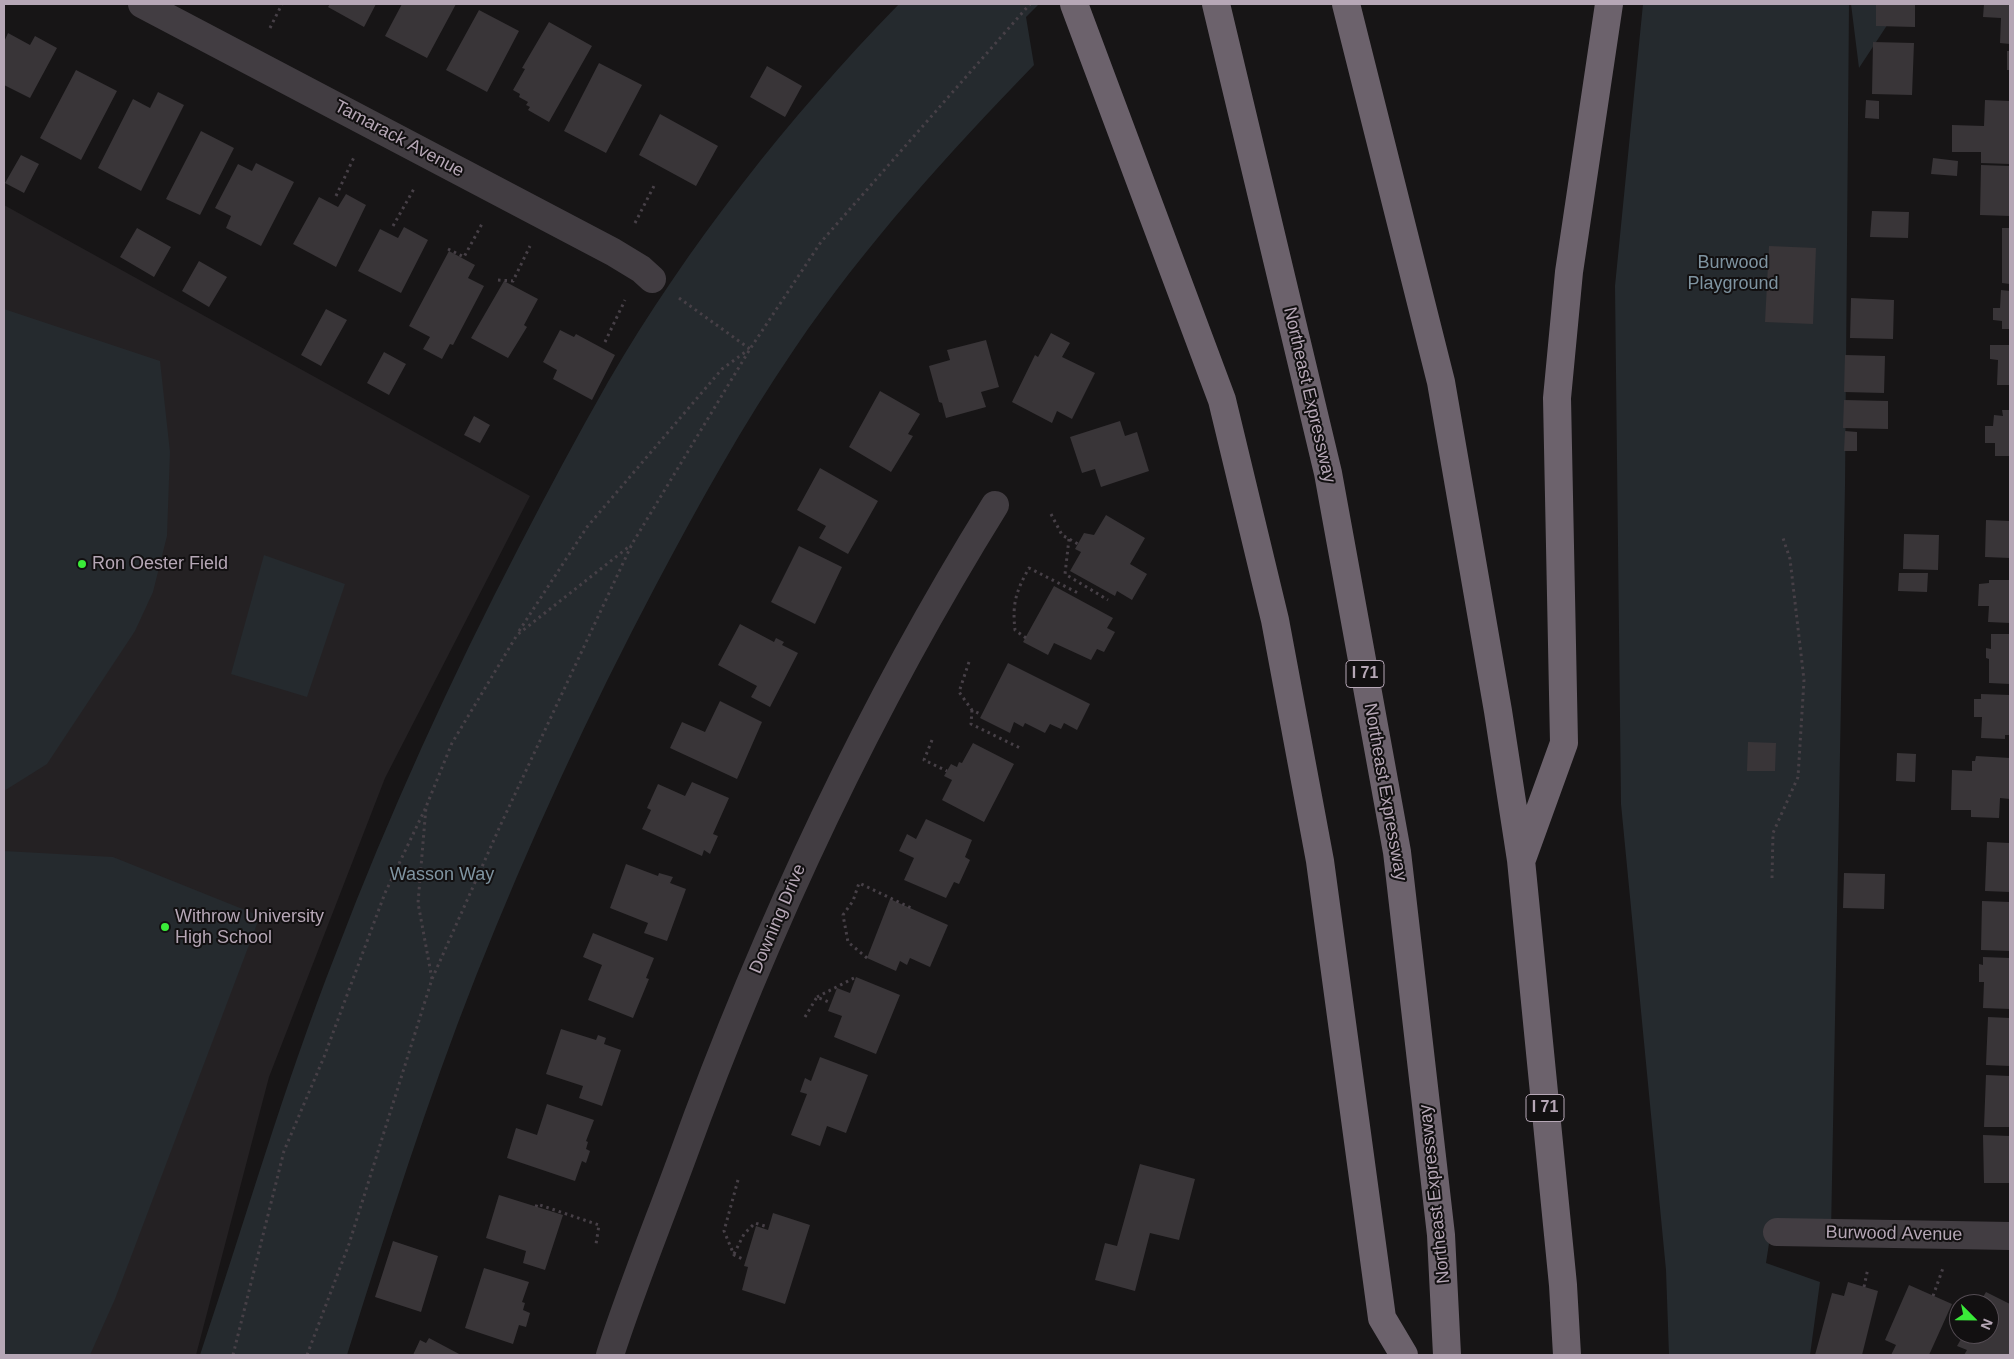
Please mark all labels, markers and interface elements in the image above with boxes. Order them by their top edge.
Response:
street label: Tamarack Avenue [330,96,468,182]
park label: Burwood Playground [1687,252,1779,294]
street label: Northeast Expressway [1278,305,1340,485]
place label: Ron Oester Field [92,553,228,575]
marker: Ron Oester Field [76,558,88,570]
road number: I 71 [1346,661,1384,688]
street label: Northeast Expressway [1359,701,1411,883]
street label: Downing Drive [745,861,811,977]
park label: Wasson Way [390,864,494,886]
place label: Withrow University High School [175,906,324,949]
marker: Withrow University High School [159,921,171,933]
road number: I 71 [1526,1094,1564,1122]
street label: Northeast Expressway [1415,1103,1455,1285]
street label: Burwood Avenue [1825,1222,1963,1246]
north arrow [1949,1294,1999,1344]
text: N [1978,1317,1996,1332]

